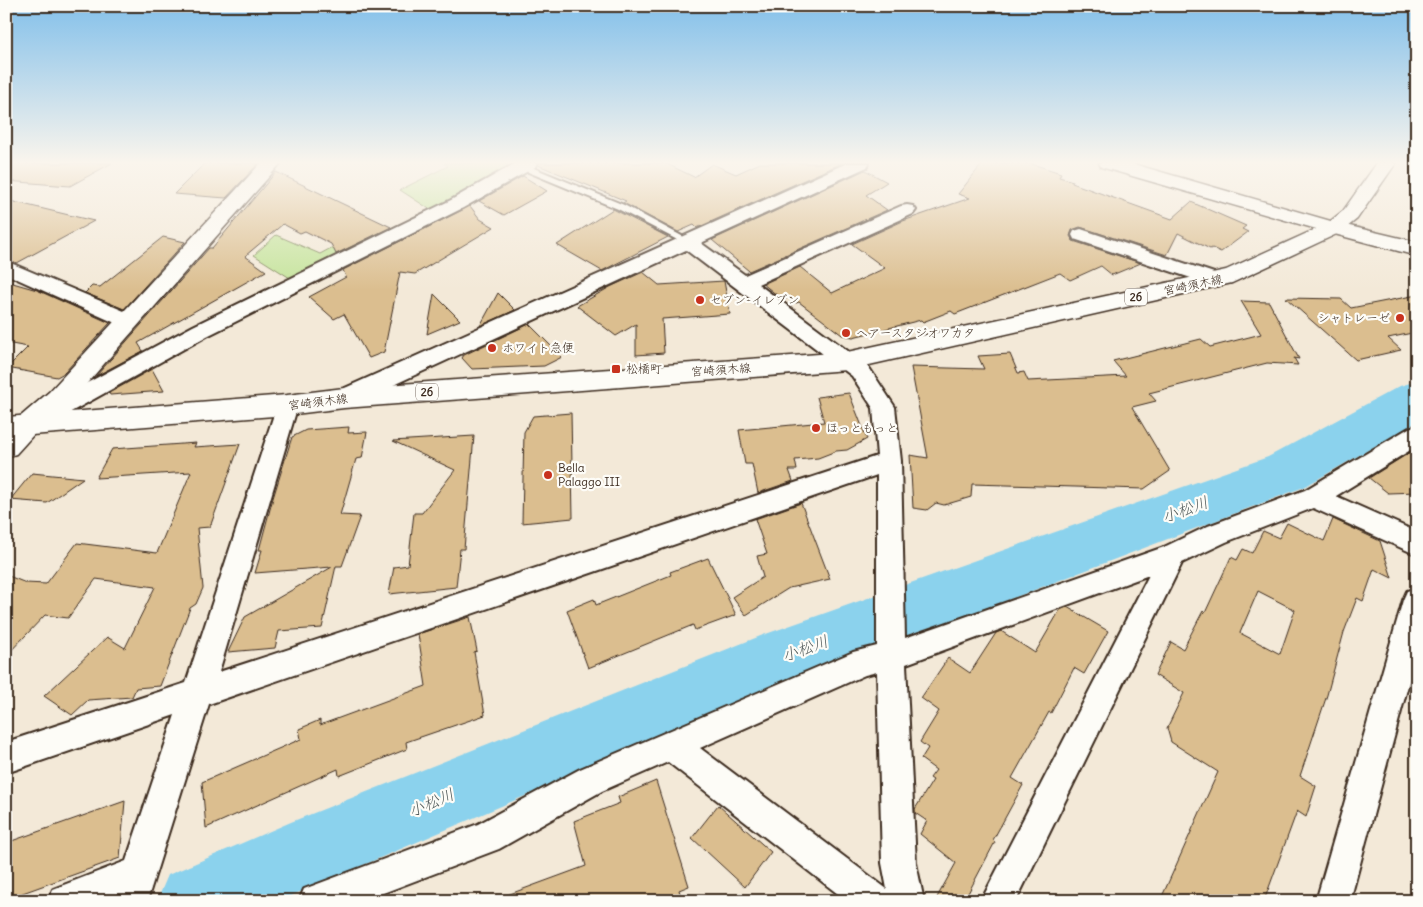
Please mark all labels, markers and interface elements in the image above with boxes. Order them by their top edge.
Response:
street label: 宮崎須木線 [1162,271,1224,298]
road number: 26 [1125,288,1147,306]
place label: セブン-イレブン [710,292,799,307]
marker: セブン-イレブン [694,294,706,306]
place label: シャトレーゼ [1318,310,1390,325]
marker: シャトレーゼ [1394,312,1406,324]
place label: ヘアースタジオワカタ [856,325,975,340]
marker: ヘアースタジオワカタ [840,327,852,339]
place label: ホワイト急便 [502,340,574,355]
marker: ホワイト急便 [486,342,498,354]
street label: 宮崎須木線 [691,360,751,379]
place label: 松橋町 [626,361,662,376]
marker: 松橋町 [610,363,622,375]
road number: 26 [416,384,438,401]
street label: 宮崎須木線 [287,390,349,413]
place label: ほっともっと [826,420,898,435]
marker: ほっともっと [810,422,822,434]
place label: Bella Palaggo III [558,460,620,489]
marker: Bella Palaggo III [542,469,554,481]
water label: 小松川 [1159,491,1211,527]
water label: 小松川 [779,630,831,666]
water label: 小松川 [405,783,457,821]

